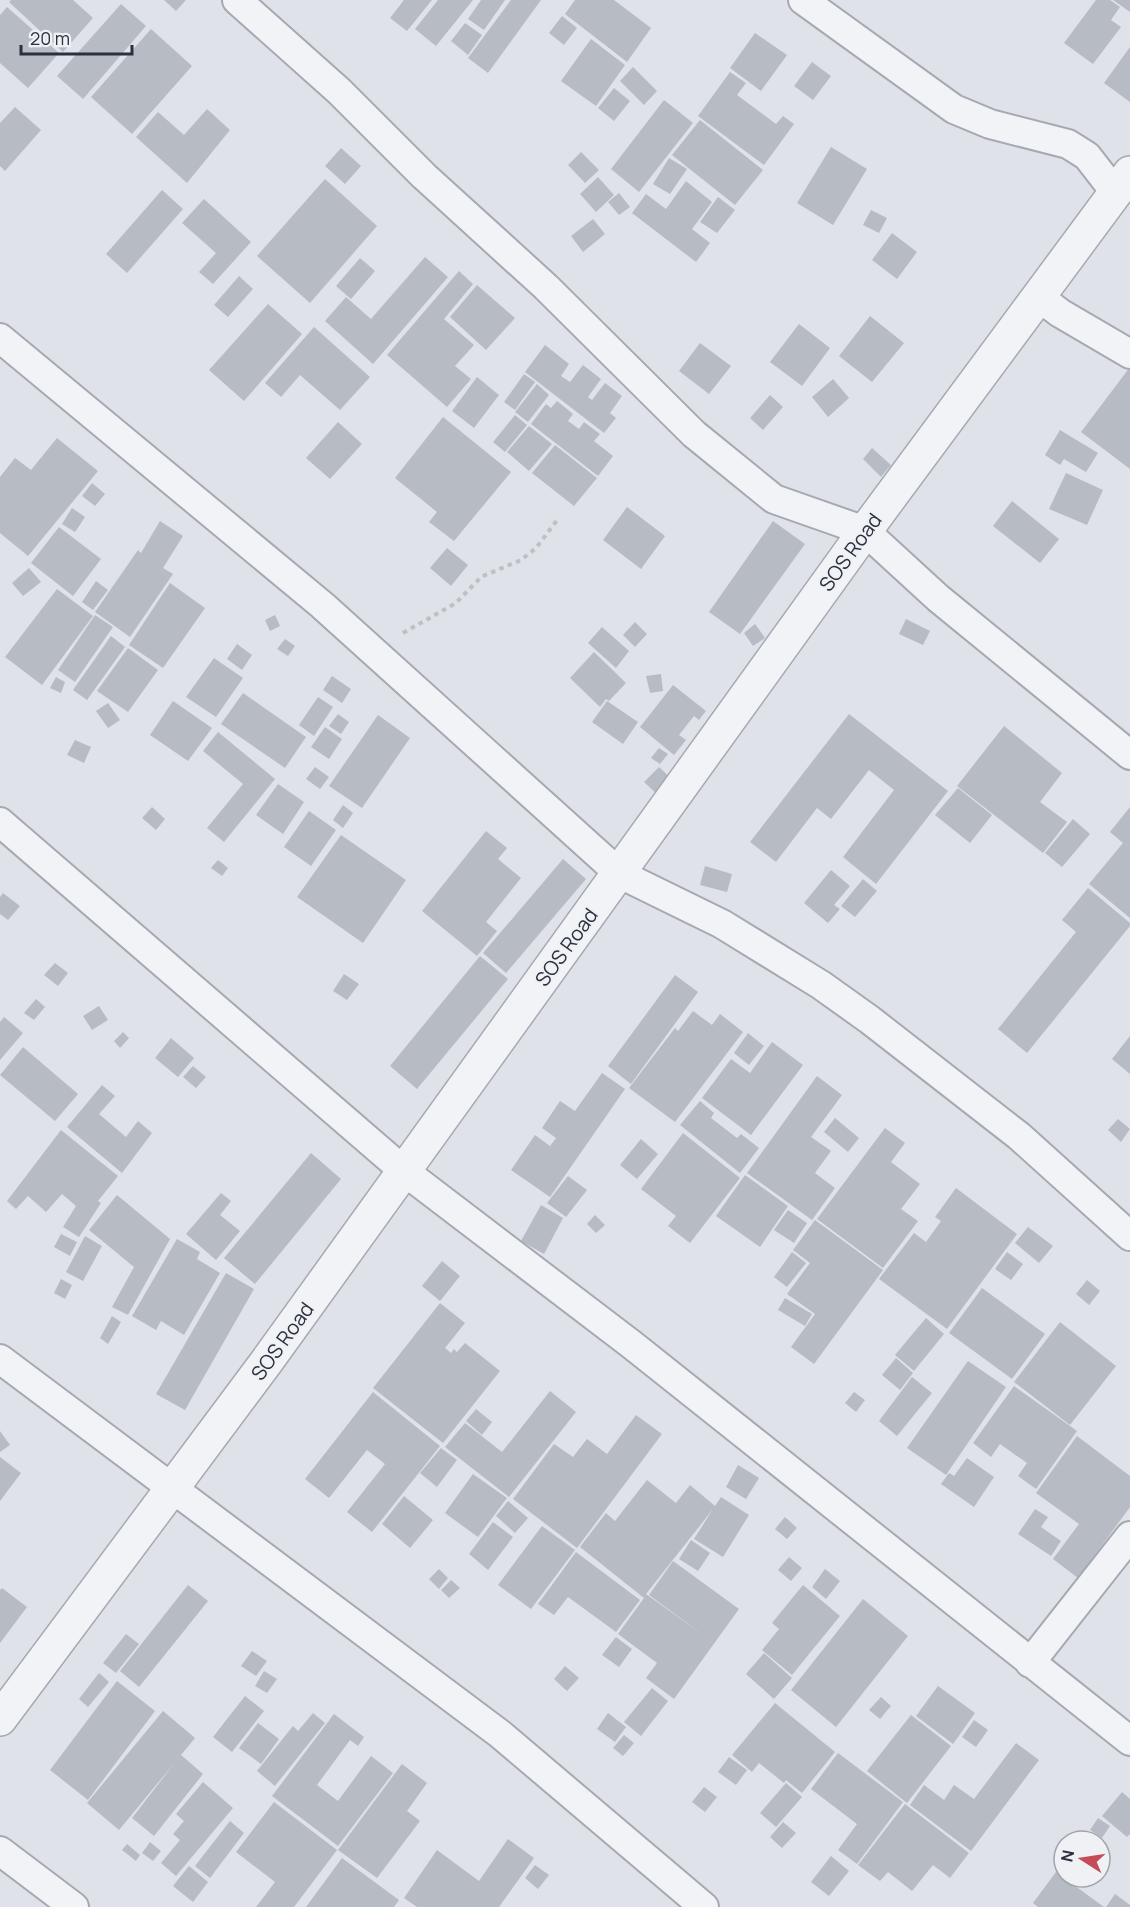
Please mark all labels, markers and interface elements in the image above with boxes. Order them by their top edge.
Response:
scale bar [21,18,132,56]
text: 20 m [30,26,70,50]
street label: SOS Road [812,507,888,597]
street label: SOS Road [528,902,604,992]
street label: SOS Road [244,1296,320,1386]
north arrow [1052,1829,1112,1889]
text: N [1055,1848,1079,1864]

